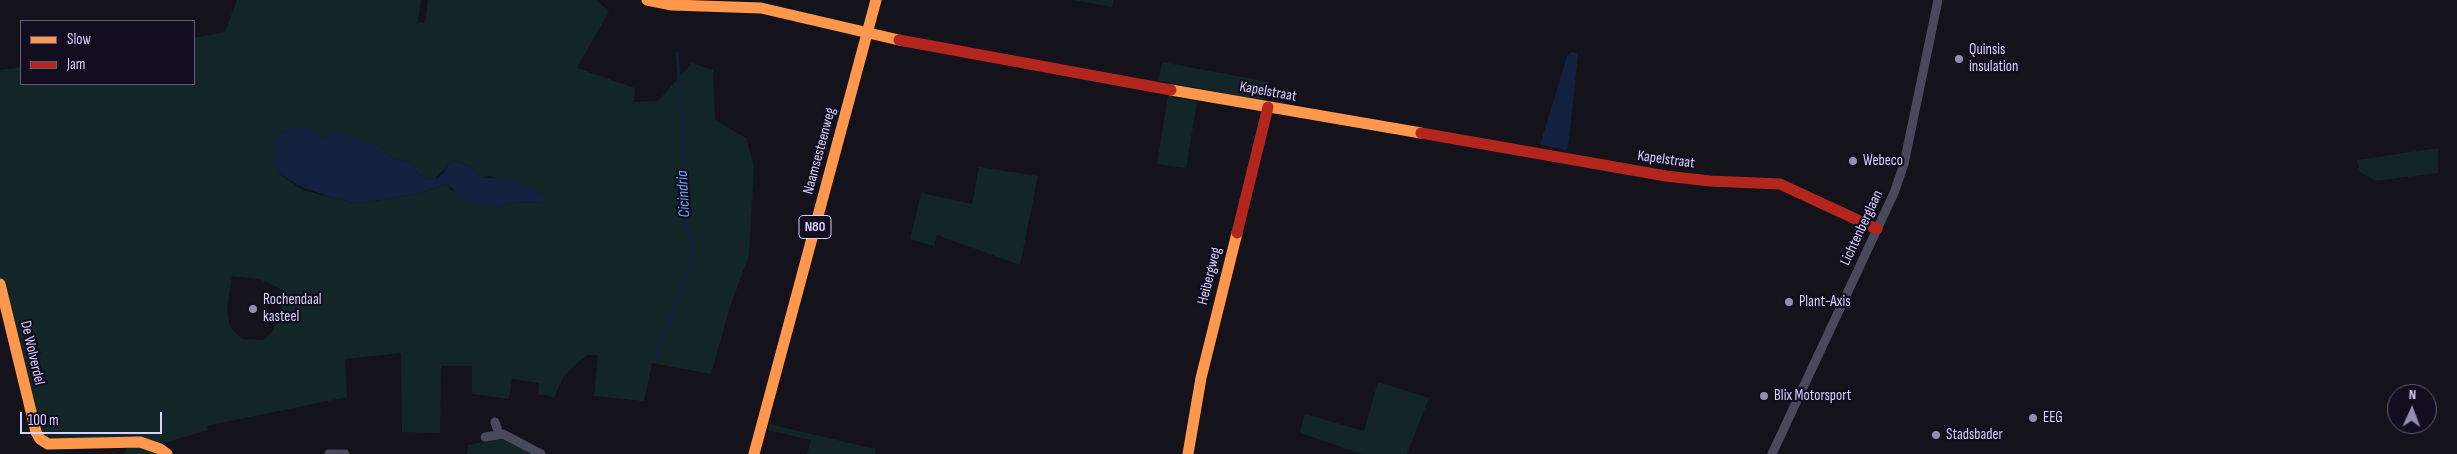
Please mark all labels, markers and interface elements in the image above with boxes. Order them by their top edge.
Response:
legend [20,20,195,85]
text: Slow [67,30,91,49]
place label: Quinsis insulation [1969,41,2018,76]
marker: Quinsis insulation [1953,53,1965,65]
text: Jam [67,55,85,74]
street label: Kapelstraat [1238,78,1298,106]
street label: Naamsesteenweg [800,106,840,196]
street label: Kapelstraat [1636,147,1696,173]
place label: Webeco [1863,152,1903,170]
marker: Webeco [1847,155,1859,167]
water label: Cicindria [673,170,695,218]
street label: Lichtenberglaan [1837,188,1887,268]
road number: N80 [799,216,831,238]
street label: Heibergweg [1194,245,1226,307]
place label: Rochendaal kasteel [263,291,321,326]
place label: Plant-Axis [1799,293,1851,311]
marker: Plant-Axis [1783,296,1795,308]
marker: Rochendaal kasteel [247,303,259,315]
street label: De Wolverdel [16,319,48,387]
north arrow [2387,384,2437,434]
text: N [2408,386,2417,403]
place label: Blix Motorsport [1774,387,1851,405]
marker: Blix Motorsport [1758,390,1770,402]
scale bar [22,402,165,434]
place label: EEG [2043,409,2063,427]
text: 100 m [28,411,59,430]
marker: EEG [2027,412,2039,424]
place label: Stadsbader [1946,426,2003,444]
marker: Stadsbader [1930,429,1942,441]

